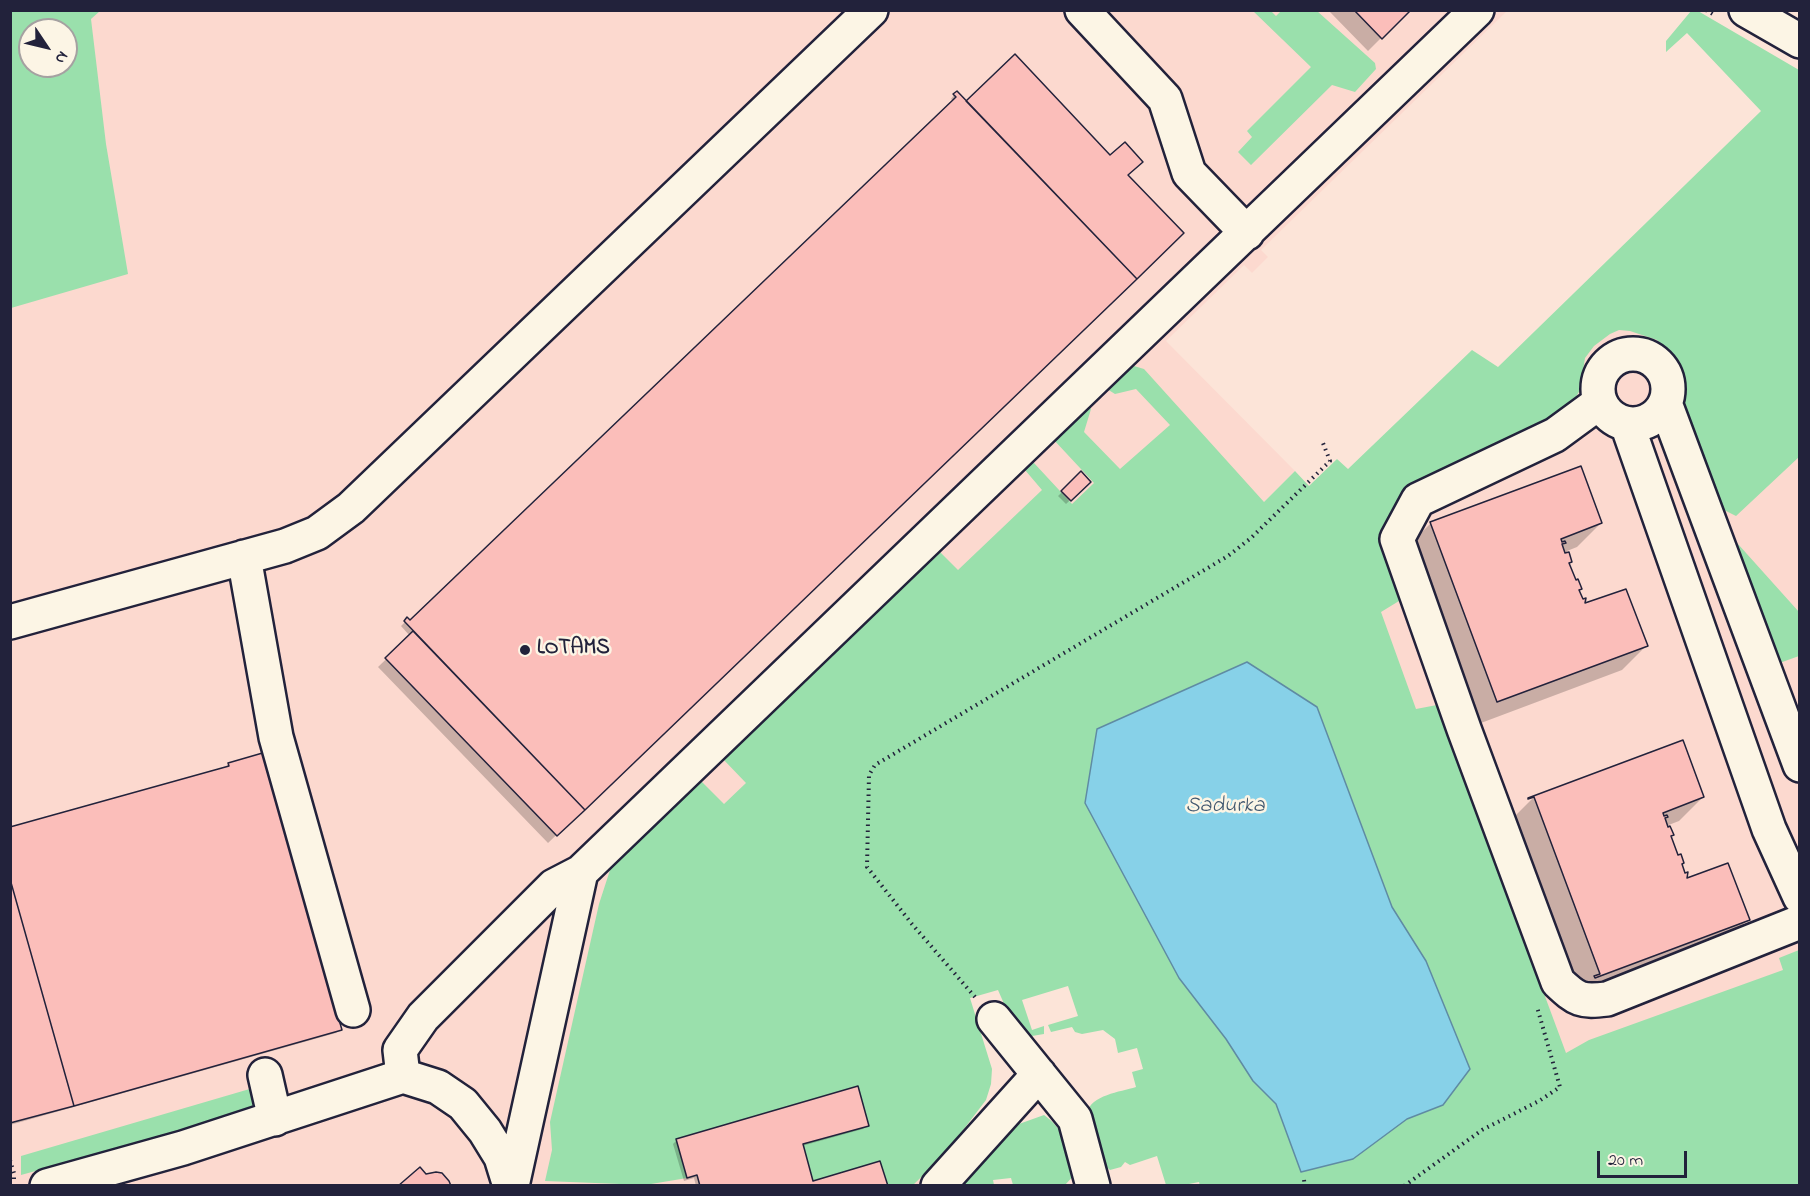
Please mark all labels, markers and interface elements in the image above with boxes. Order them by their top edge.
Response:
north arrow [18,18,78,78]
text: N [48,46,74,68]
place label: LOTAMS [537,637,610,663]
marker: LOTAMS [518,643,532,657]
water label: Sadurka [1185,794,1265,820]
scale bar [1600,1139,1690,1177]
text: 20 m [1608,1148,1643,1174]

